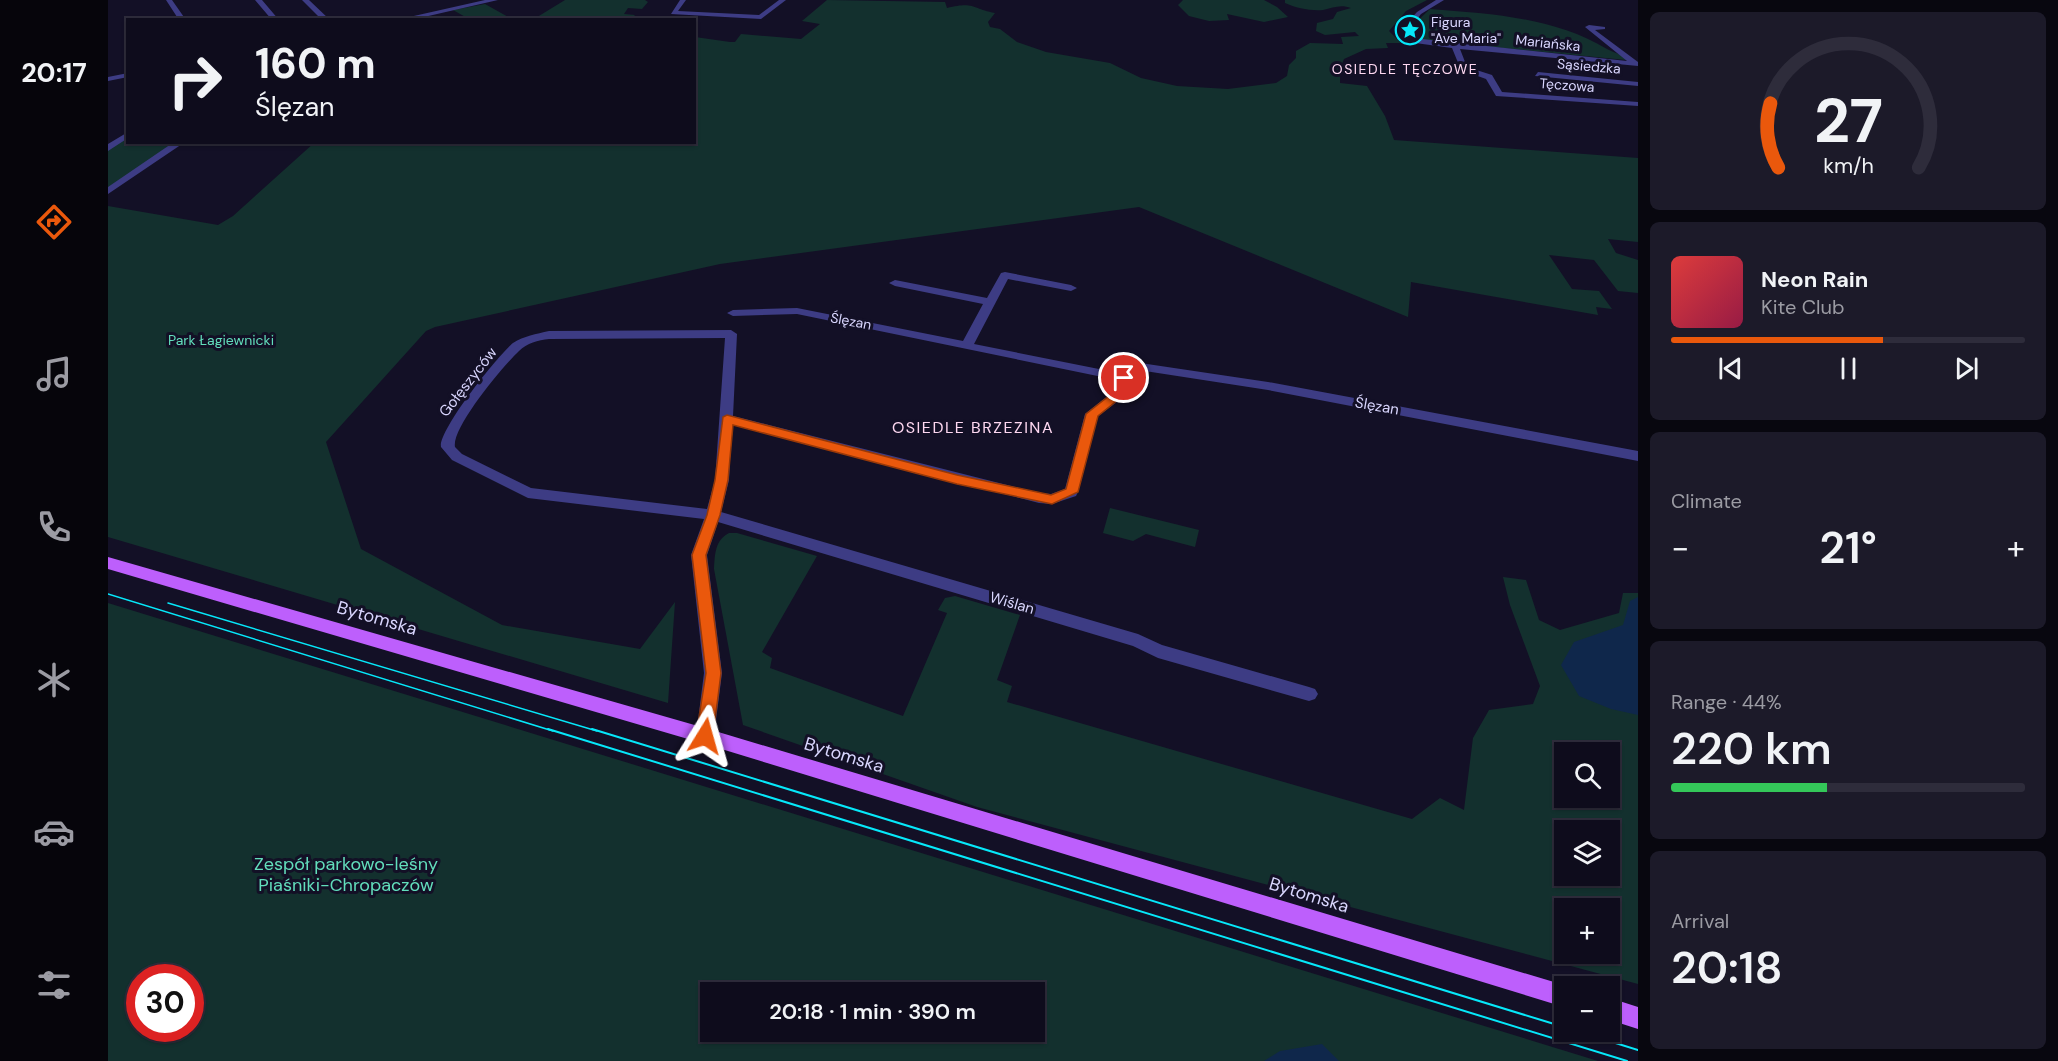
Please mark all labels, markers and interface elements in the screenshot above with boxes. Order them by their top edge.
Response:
place label: Figura "Ave Maria" [1431,13,1501,47]
place icon: Figura "Ave Maria" [1394,14,1426,46]
street label: Mariańska [1515,31,1581,55]
text: 160 m [255,36,376,91]
icon: right [156,42,234,120]
street label: Sąsiedzka [1556,54,1622,78]
text: 20:17 [21,55,87,90]
district label: OSIEDLE TĘCZOWE [1332,60,1478,78]
street label: Tęczowa [1539,74,1595,96]
text: 27 [1813,80,1883,161]
text: Ślęzan [255,89,335,124]
text: km/h [1823,152,1873,180]
icon: directions [33,201,75,243]
text: Neon Rain [1761,265,1868,294]
text: Kite Club [1761,294,1845,320]
street label: Ślęzan [829,308,873,334]
park label: Park Łagiewnicki [168,331,274,349]
street label: Gołęszyców [434,343,502,421]
pin [1098,352,1149,403]
icon: previous [1714,352,1747,385]
icon: pause [1832,352,1865,385]
icon: next [1950,352,1983,385]
icon: music [33,353,75,395]
icon: arrive [1107,361,1140,394]
street label: Ślęzan [1353,392,1401,420]
district label: OSIEDLE BRZEZINA [892,417,1054,438]
text: Climate [1671,488,1742,514]
icon: phone [33,506,75,548]
text: 21° [1819,518,1877,577]
text: − [1671,526,1689,569]
text: + [2007,526,2025,569]
street label: Wiślan [987,587,1037,619]
street label: Bytomska [334,595,420,641]
icon: climate [33,659,75,701]
text: Range · 44% [1671,689,1782,715]
position arrow [673,704,737,768]
text: 220 km [1671,719,1832,778]
street label: Bytomska [801,732,887,778]
map controls [1554,742,1620,1042]
button: search [1554,742,1620,808]
icon: car [33,811,75,853]
button: layers [1554,820,1620,886]
park label: Zespół parkowo-leśny Piaśniki-Chropaczów [254,852,438,897]
street label: Bytomska [1266,872,1352,918]
button: + [1554,898,1620,964]
text: Arrival [1671,908,1729,934]
text: 20:18 [1671,938,1783,997]
icon: filters [33,964,75,1006]
speed limit sign: 30 [126,964,204,1042]
button: − [1554,976,1620,1042]
text: 20:18 · 1 min · 390 m [769,997,976,1026]

